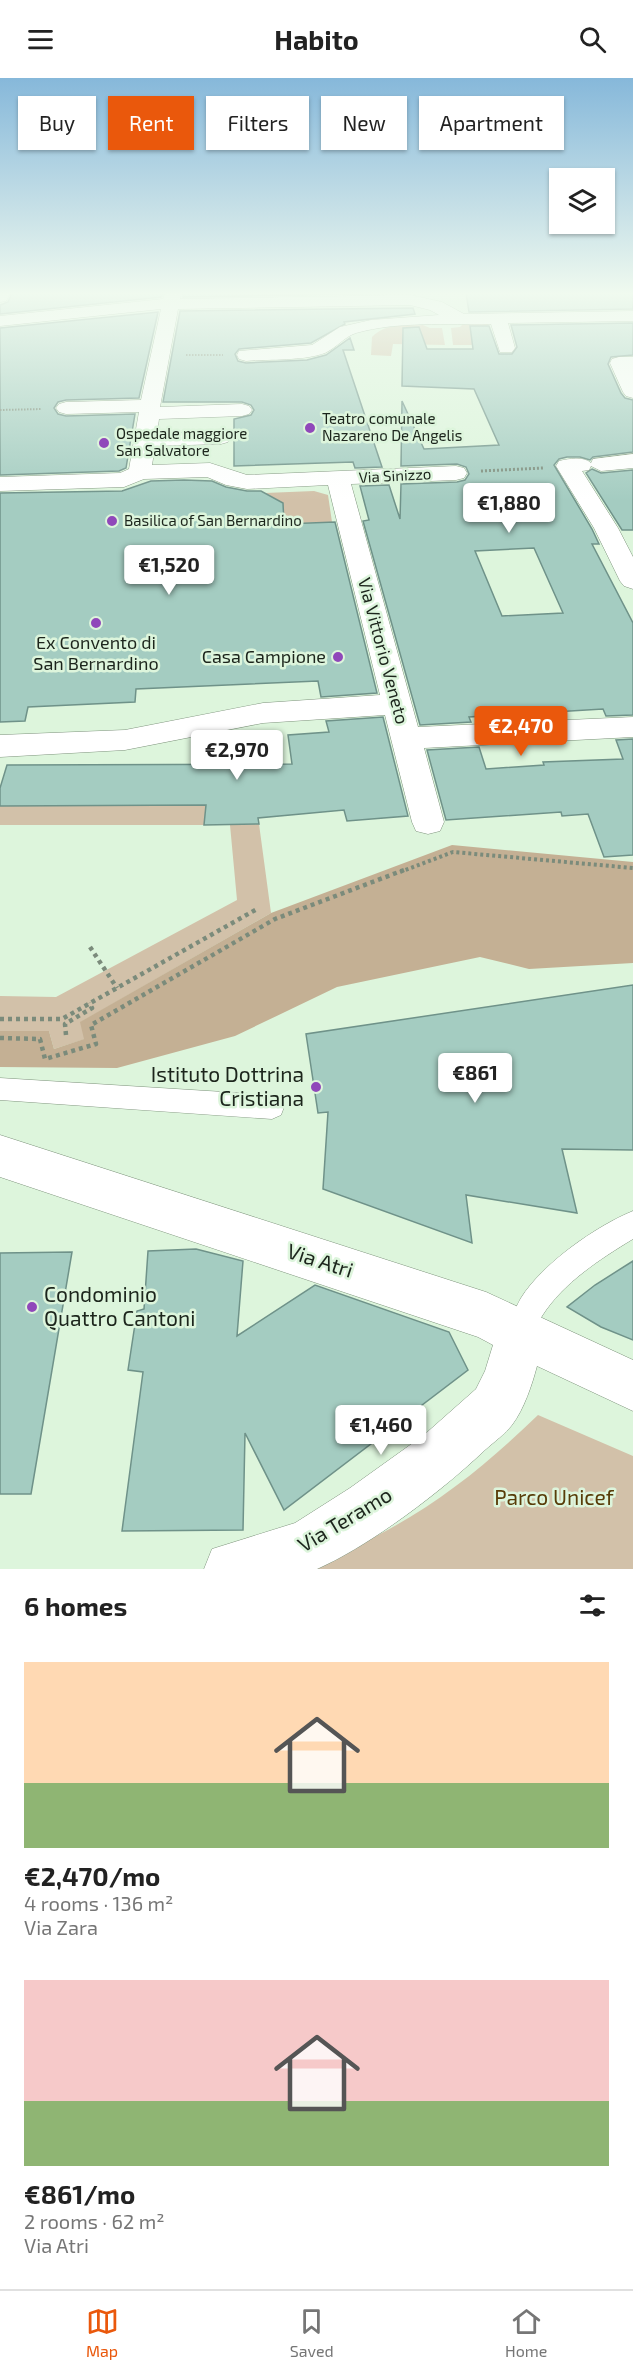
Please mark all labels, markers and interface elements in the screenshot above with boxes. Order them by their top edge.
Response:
icon: menu [24,23,57,56]
text: Habito [274,23,359,55]
icon: search [576,23,609,56]
chip: Buy [18,96,96,150]
chip: Rent [108,96,194,150]
chip: Filters [206,96,309,150]
chip: New [321,96,407,150]
chip: Apartment [419,96,564,150]
map controls [549,168,615,234]
button: layers [549,168,615,234]
place label: Teatro comunale Nazareno De Angelis [322,409,462,444]
marker: Teatro comunale Nazareno De Angelis [303,421,317,435]
place label: Ospedale maggiore San Salvatore [116,424,247,459]
marker: Ospedale maggiore San Salvatore [97,436,111,450]
street label: Via Sinizzo [358,464,432,486]
pin: €1,880 [460,483,558,534]
text: €1,880 [477,490,541,514]
place label: Basilica of San Bernardino [124,511,302,529]
marker: Basilica of San Bernardino [105,514,119,528]
pin: €1,520 [120,545,218,596]
text: €1,520 [138,552,200,576]
street label: Via Vittorio Veneto [354,575,414,726]
marker: Ex Convento di San Bernardino [89,616,103,630]
place label: Ex Convento di San Bernardino [33,631,159,674]
place label: Casa Campione [202,645,326,667]
marker: Casa Campione [331,650,345,664]
pin: €2,470 [472,706,570,757]
text: €2,470 [488,713,554,737]
pin: €2,970 [188,730,286,781]
text: €2,970 [205,737,269,761]
pin: €861 [439,1053,511,1104]
text: €861 [452,1060,498,1084]
place label: Istituto Dottrina Cristiana [151,1061,304,1110]
marker: Istituto Dottrina Cristiana [309,1080,323,1094]
street label: Via Atri [284,1237,357,1282]
place label: Condominio Quattro Cantoni [44,1281,195,1331]
marker: Condominio Quattro Cantoni [25,1300,39,1314]
pin: €1,460 [332,1405,430,1456]
text: €1,460 [349,1412,413,1436]
street label: Via Teramo [293,1481,396,1557]
park label: Parco Unicef [494,1484,615,1509]
icon: filters [576,1589,609,1622]
text: 6 homes [24,1590,127,1621]
icon: home [263,1701,371,1809]
text: €2,470/mo [24,1860,160,1891]
text: 4 rooms · 136 m² [24,1891,173,1915]
text: Via Zara [24,1915,98,1939]
icon: home [263,2019,371,2127]
text: €861/mo [24,2178,135,2209]
text: 2 rooms · 62 m² [24,2209,164,2233]
text: Via Atri [24,2233,89,2257]
tab: Map [86,2305,119,2360]
tab: Saved [290,2305,334,2360]
tab: Home [505,2305,547,2360]

